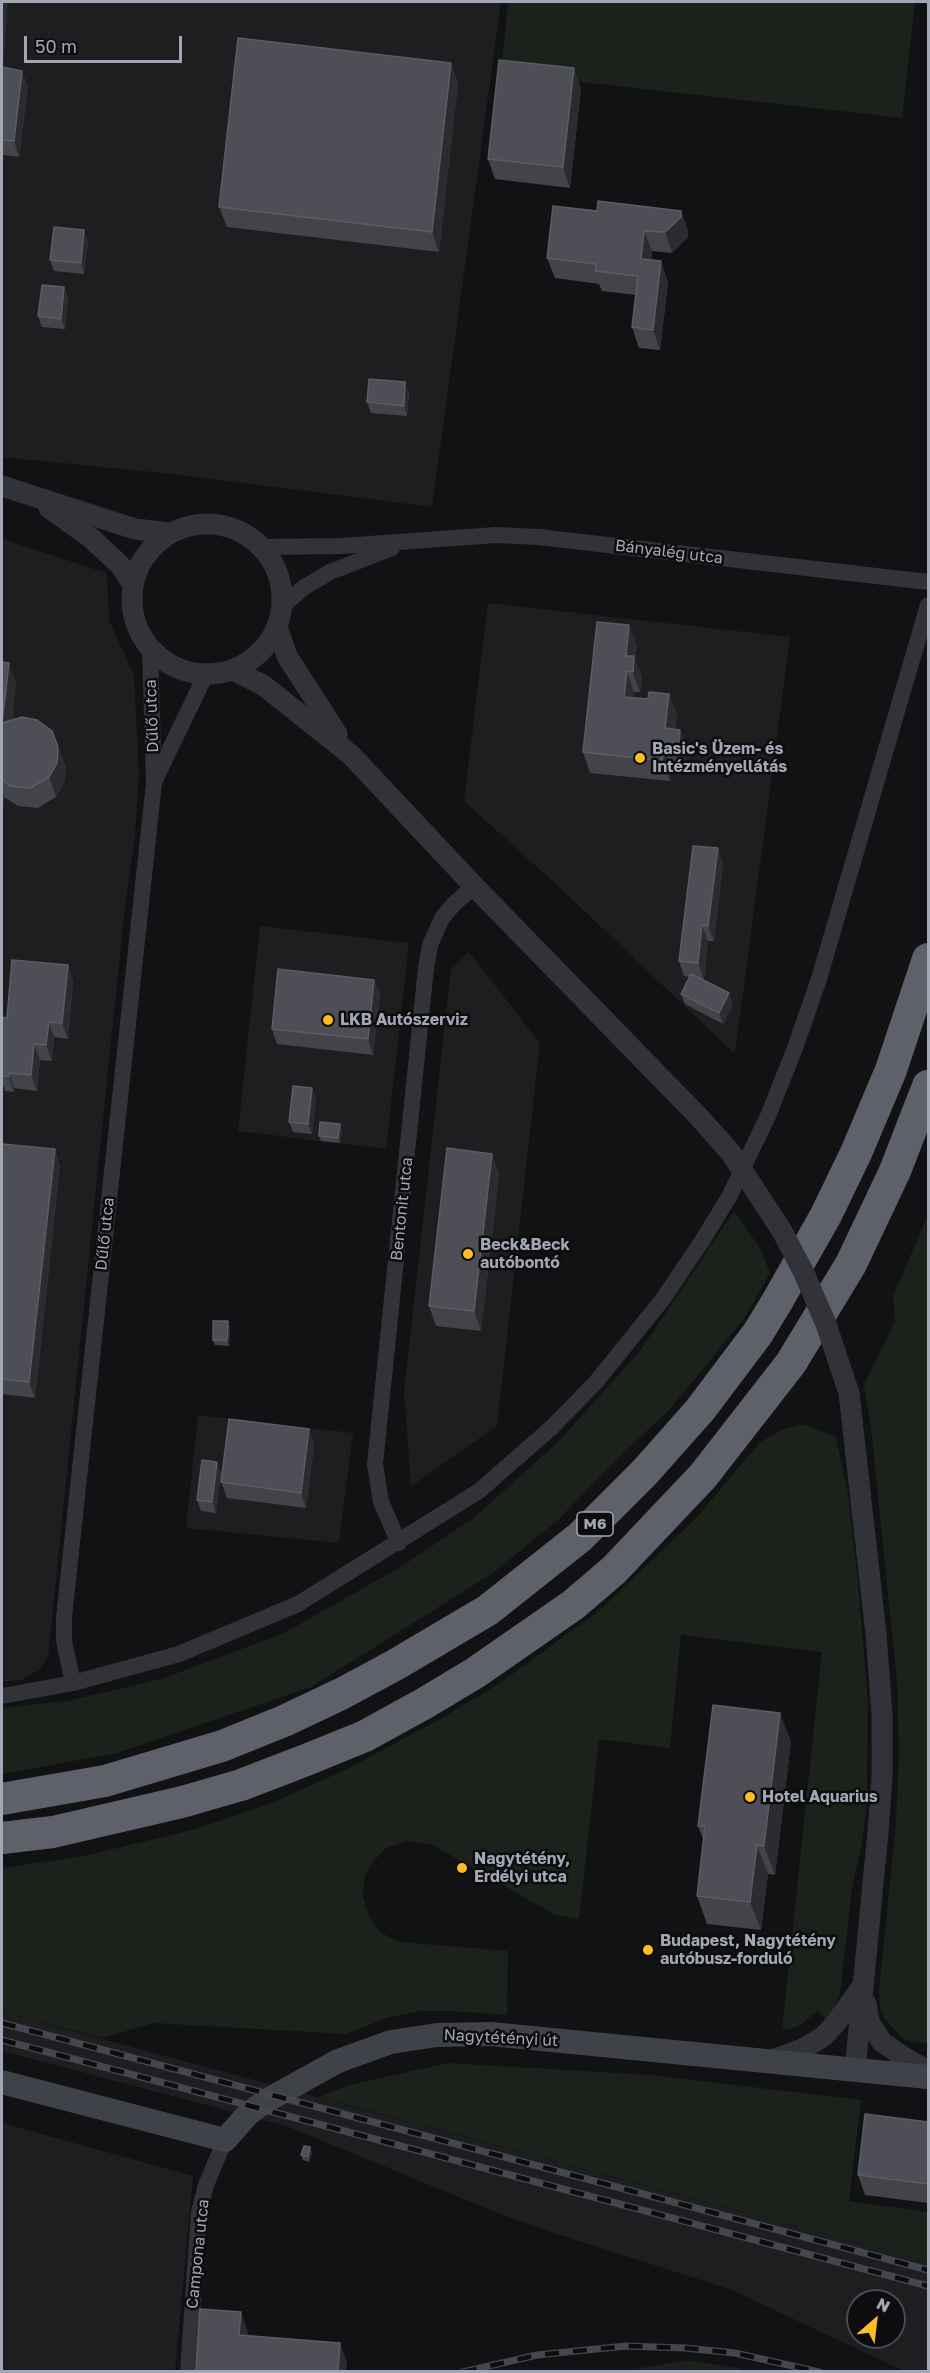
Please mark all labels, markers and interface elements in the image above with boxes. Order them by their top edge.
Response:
scale bar [27,24,184,62]
text: 50 m [35,35,77,57]
street label: Bányalég utca [614,536,724,568]
street label: Dűlő utca [141,679,163,753]
place label: Basic's Üzem- és Intézményellátás [652,739,787,777]
marker: Basic's Üzem- és Intézményellátás [633,751,647,765]
place label: LKB Autószerviz [340,1010,468,1030]
marker: LKB Autószerviz [321,1013,335,1027]
street label: Bentonit utca [387,1156,417,1262]
street label: Dűlő utca [92,1197,118,1271]
place label: Beck&Beck autóbontó [480,1235,570,1273]
marker: Beck&Beck autóbontó [461,1247,475,1261]
road number: M6 [577,1512,613,1536]
place label: Hotel Aquarius [762,1787,878,1807]
marker: Hotel Aquarius [743,1790,757,1804]
place label: Nagytétény, Erdélyi utca [474,1849,570,1887]
marker: Nagytétény, Erdélyi utca [455,1861,469,1875]
place label: Budapest, Nagytétény autóbusz-forduló [660,1931,836,1969]
marker: Budapest, Nagytétény autóbusz-forduló [641,1943,655,1957]
street label: Nagytétényi út [443,2025,559,2051]
street label: Campona utca [183,2198,213,2310]
north arrow [846,2289,906,2349]
text: N [873,2293,894,2317]

